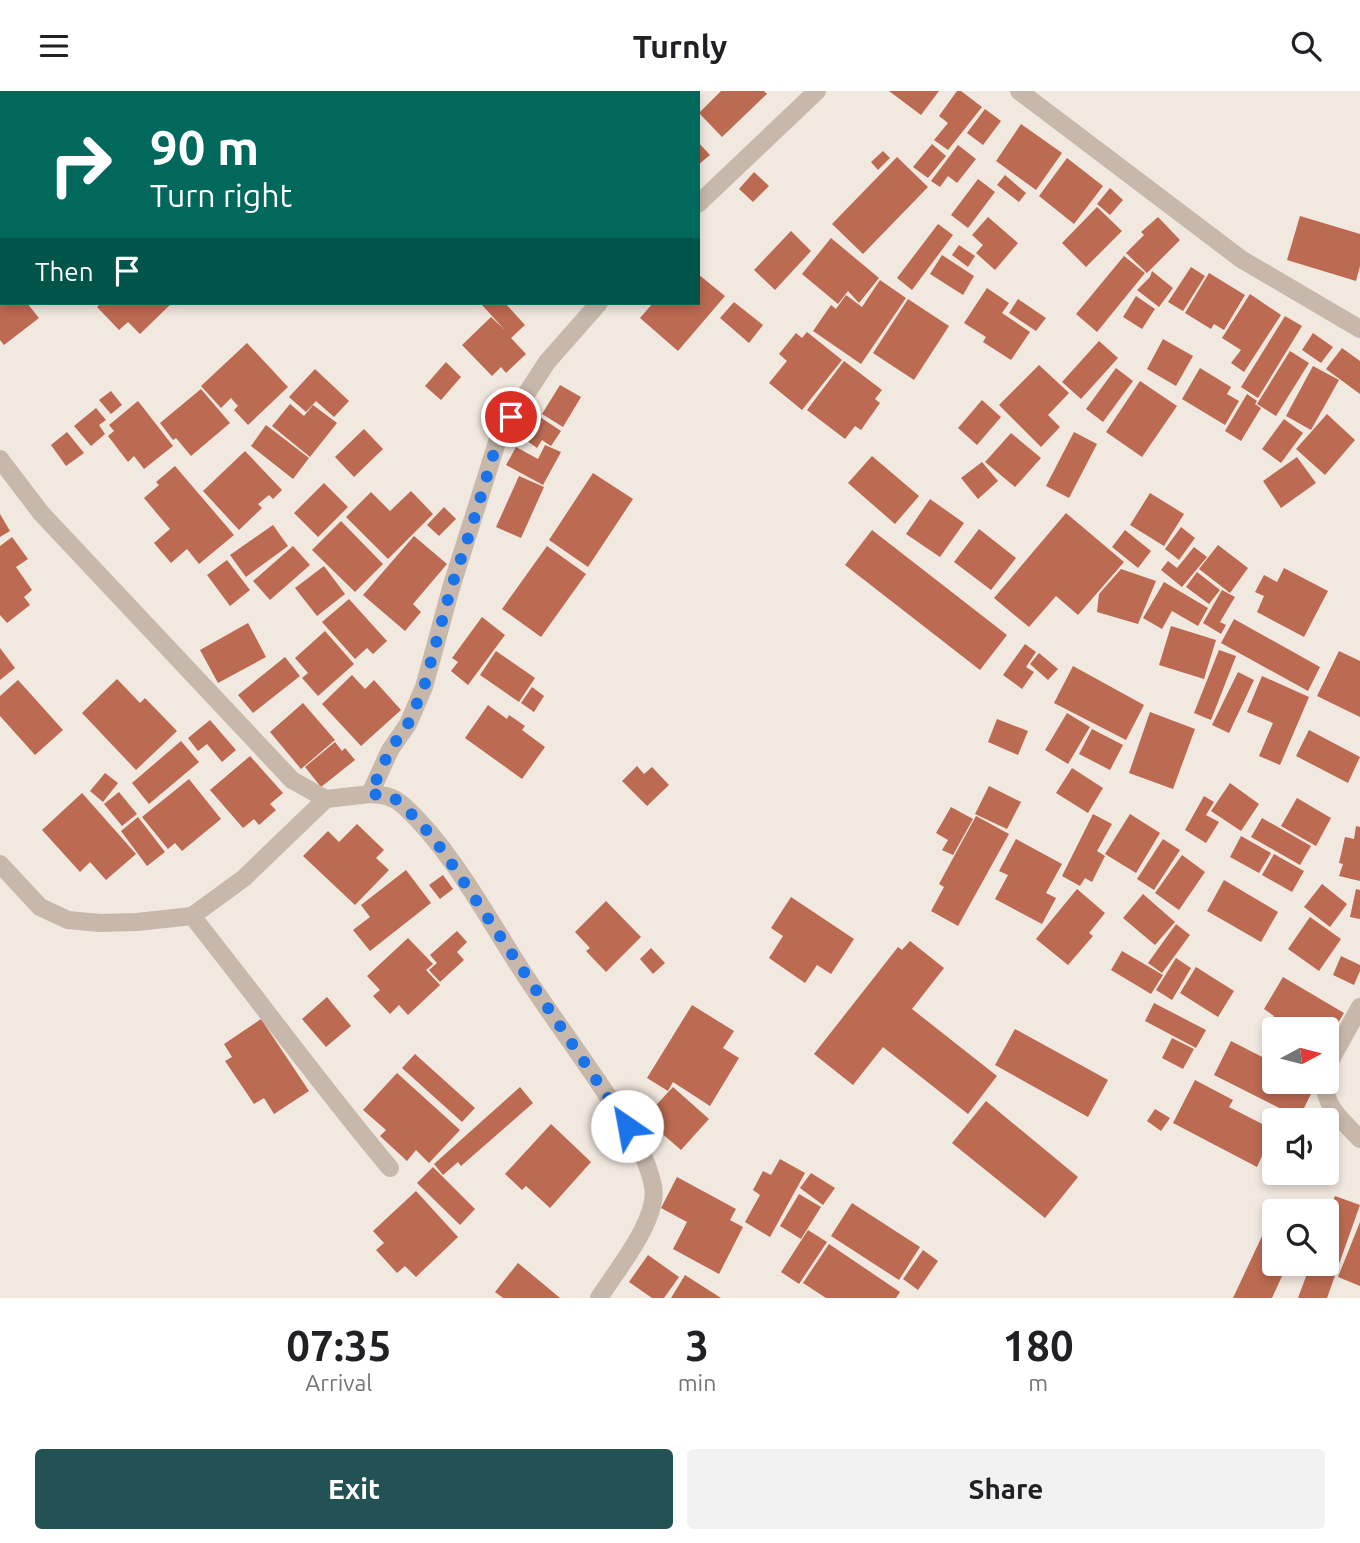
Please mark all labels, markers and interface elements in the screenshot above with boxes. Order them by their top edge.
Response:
icon: menu [35,27,73,65]
icon: search [1287,27,1325,65]
text: Turnly [633,28,727,64]
icon: right [35,119,126,210]
text: 90 m [150,119,259,174]
text: Turn right [150,177,292,213]
icon: arrive [108,252,146,290]
text: Then [35,257,94,286]
pin [481,387,541,447]
icon: arrive [492,398,530,436]
north arrow [1262,1017,1339,1094]
map controls [1262,1017,1339,1276]
position arrow [590,1089,664,1163]
button: sound [1262,1108,1339,1185]
button: search [1262,1199,1339,1276]
text: 07:35 [286,1322,391,1369]
text: 3 [685,1322,709,1369]
text: 180 [1003,1322,1074,1369]
text: Arrival [305,1370,372,1395]
text: min [678,1370,716,1395]
text: m [1028,1370,1048,1395]
button: Exit [35,1449,673,1529]
button: Share [687,1449,1325,1529]

